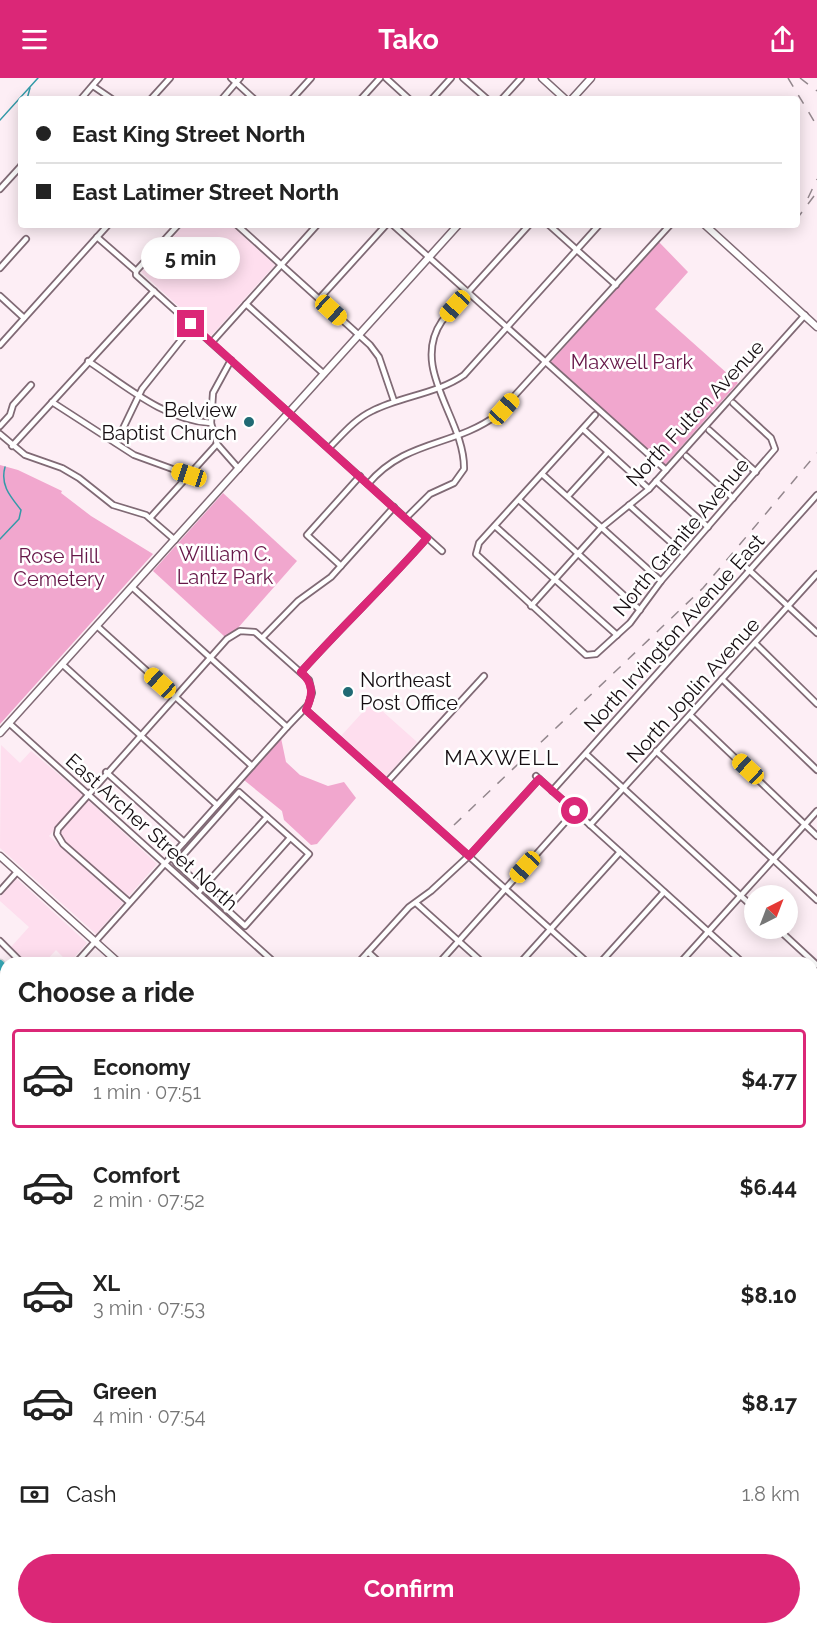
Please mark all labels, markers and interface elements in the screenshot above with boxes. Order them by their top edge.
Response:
icon: menu [18,23,51,56]
icon: share [766,23,799,56]
text: Tako [378,24,439,55]
text: East King Street North [72,121,305,147]
text: East Latimer Street North [72,179,339,205]
callout: 5 min [142,237,240,279]
text: 5 min [165,246,216,270]
car [436,287,474,325]
car [312,291,350,329]
route end [177,310,204,337]
street label: North Fulton Avenue [621,335,769,491]
park label: Maxwell Park [571,350,694,374]
car [485,390,523,428]
place label: Belview Baptist Church [101,398,237,445]
marker: Belview Baptist Church [242,415,256,429]
street label: North Granite Avenue [608,453,754,621]
car [169,461,209,489]
street label: North Irvington Avenue East [579,529,769,737]
park label: William C. Lantz Park [177,542,274,589]
park label: Rose Hill Cemetery [13,544,105,591]
street label: North Joplin Avenue [622,612,765,767]
car [141,664,179,702]
place label: Northeast Post Office [360,668,458,715]
marker: Northeast Post Office [341,685,355,699]
district label: MAXWELL [444,745,560,770]
street label: East Archer Street North [61,748,243,916]
car [729,750,767,788]
route start [561,797,588,824]
car [506,848,544,886]
north arrow [744,885,798,939]
map controls [744,885,798,939]
text: Choose a ride [18,977,194,1008]
icon: car [21,1052,75,1106]
text: Economy [93,1054,191,1080]
text: $4.77 [741,1066,797,1092]
text: 1 min · 07:51 [93,1080,201,1104]
icon: car [21,1160,75,1214]
text: Comfort [93,1162,180,1188]
text: $6.44 [740,1174,797,1200]
text: 2 min · 07:52 [93,1188,205,1212]
icon: car [21,1268,75,1322]
text: XL [93,1270,120,1296]
text: $8.10 [740,1282,797,1308]
text: 3 min · 07:53 [93,1296,205,1320]
icon: car [21,1376,75,1430]
text: Green [93,1378,157,1404]
text: $8.17 [742,1390,797,1416]
text: 4 min · 07:54 [93,1404,206,1428]
icon: cash [18,1478,51,1511]
text: Cash [66,1481,117,1507]
text: 1.8 km [742,1482,800,1506]
button: Confirm [18,1554,800,1623]

